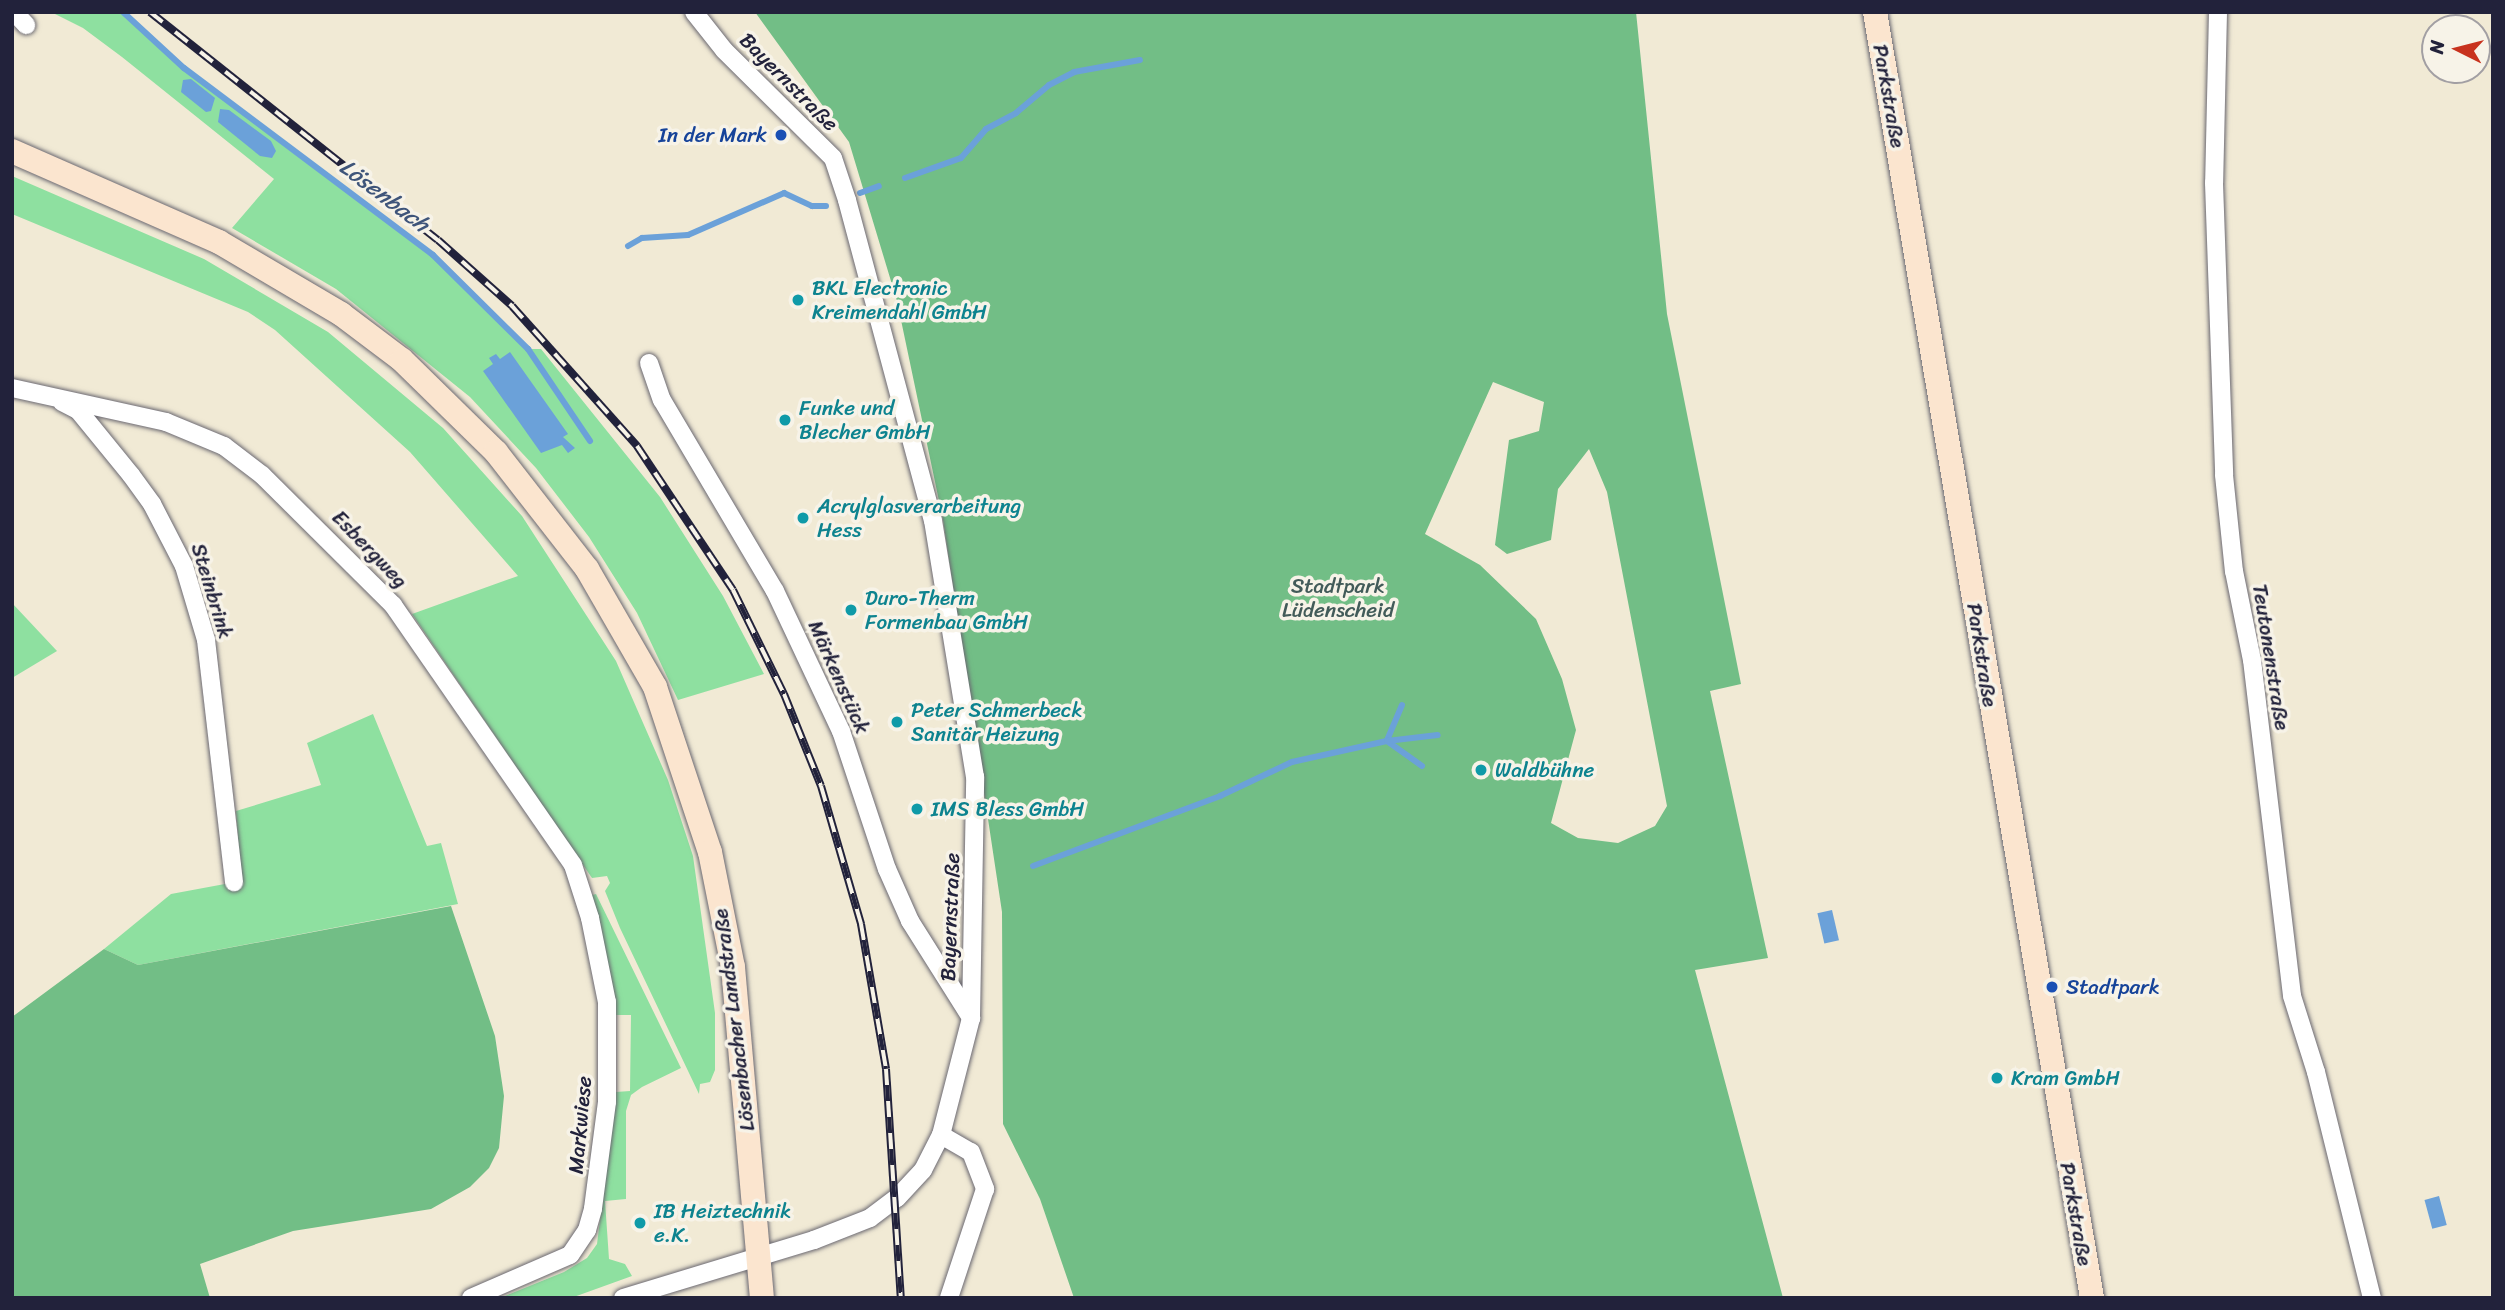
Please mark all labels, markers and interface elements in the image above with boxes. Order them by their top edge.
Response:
north arrow [2421,14,2491,84]
street label: Bayernstraße [735,28,843,136]
text: N [2420,39,2454,55]
street label: Parkstraße [1868,42,1910,150]
place label: In der Mark [659,122,767,148]
marker: In der Mark [773,127,789,143]
water label: Lösenbach [334,154,434,238]
place label: BKL Electronic Kreimendahl GmbH [812,275,987,325]
marker: BKL Electronic Kreimendahl GmbH [790,292,806,308]
place label: Funke und Blecher GmbH [799,395,931,445]
marker: Funke und Blecher GmbH [777,412,793,428]
place label: Acrylglasverarbeitung Hess [817,493,1021,543]
street label: Esbergweg [327,505,413,593]
marker: Acrylglasverarbeitung Hess [795,510,811,526]
street label: Steinbrink [186,540,238,642]
park label: Stadtpark Lüdenscheid [1282,573,1394,623]
street label: Teutonenstraße [2247,582,2295,732]
place label: Duro-Therm Formenbau GmbH [865,585,1028,635]
street label: Parkstraße [1961,601,2003,709]
marker: Duro-Therm Formenbau GmbH [843,602,859,618]
street label: Märkenstück [803,616,875,738]
place label: Peter Schmerbeck Sanitär Heizung [911,697,1082,747]
marker: Peter Schmerbeck Sanitär Heizung [889,714,905,730]
place label: Waldbühne [1495,757,1594,783]
marker: Waldbühne [1473,762,1489,778]
place label: IMS Bless GmbH [931,796,1084,822]
marker: IMS Bless GmbH [909,801,925,817]
street label: Bayernstraße [935,852,965,982]
street label: Lösenbacher Landstraße [708,907,760,1133]
place label: Stadtpark [2066,974,2160,1000]
marker: Stadtpark [2044,979,2060,995]
place label: Kram GmbH [2011,1065,2120,1091]
marker: Kram GmbH [1989,1070,2005,1086]
street label: Markwiese [563,1075,597,1175]
street label: Parkstraße [2055,1160,2097,1268]
place label: IB Heiztechnik e.K. [654,1198,792,1248]
marker: IB Heiztechnik e.K. [632,1215,648,1231]

